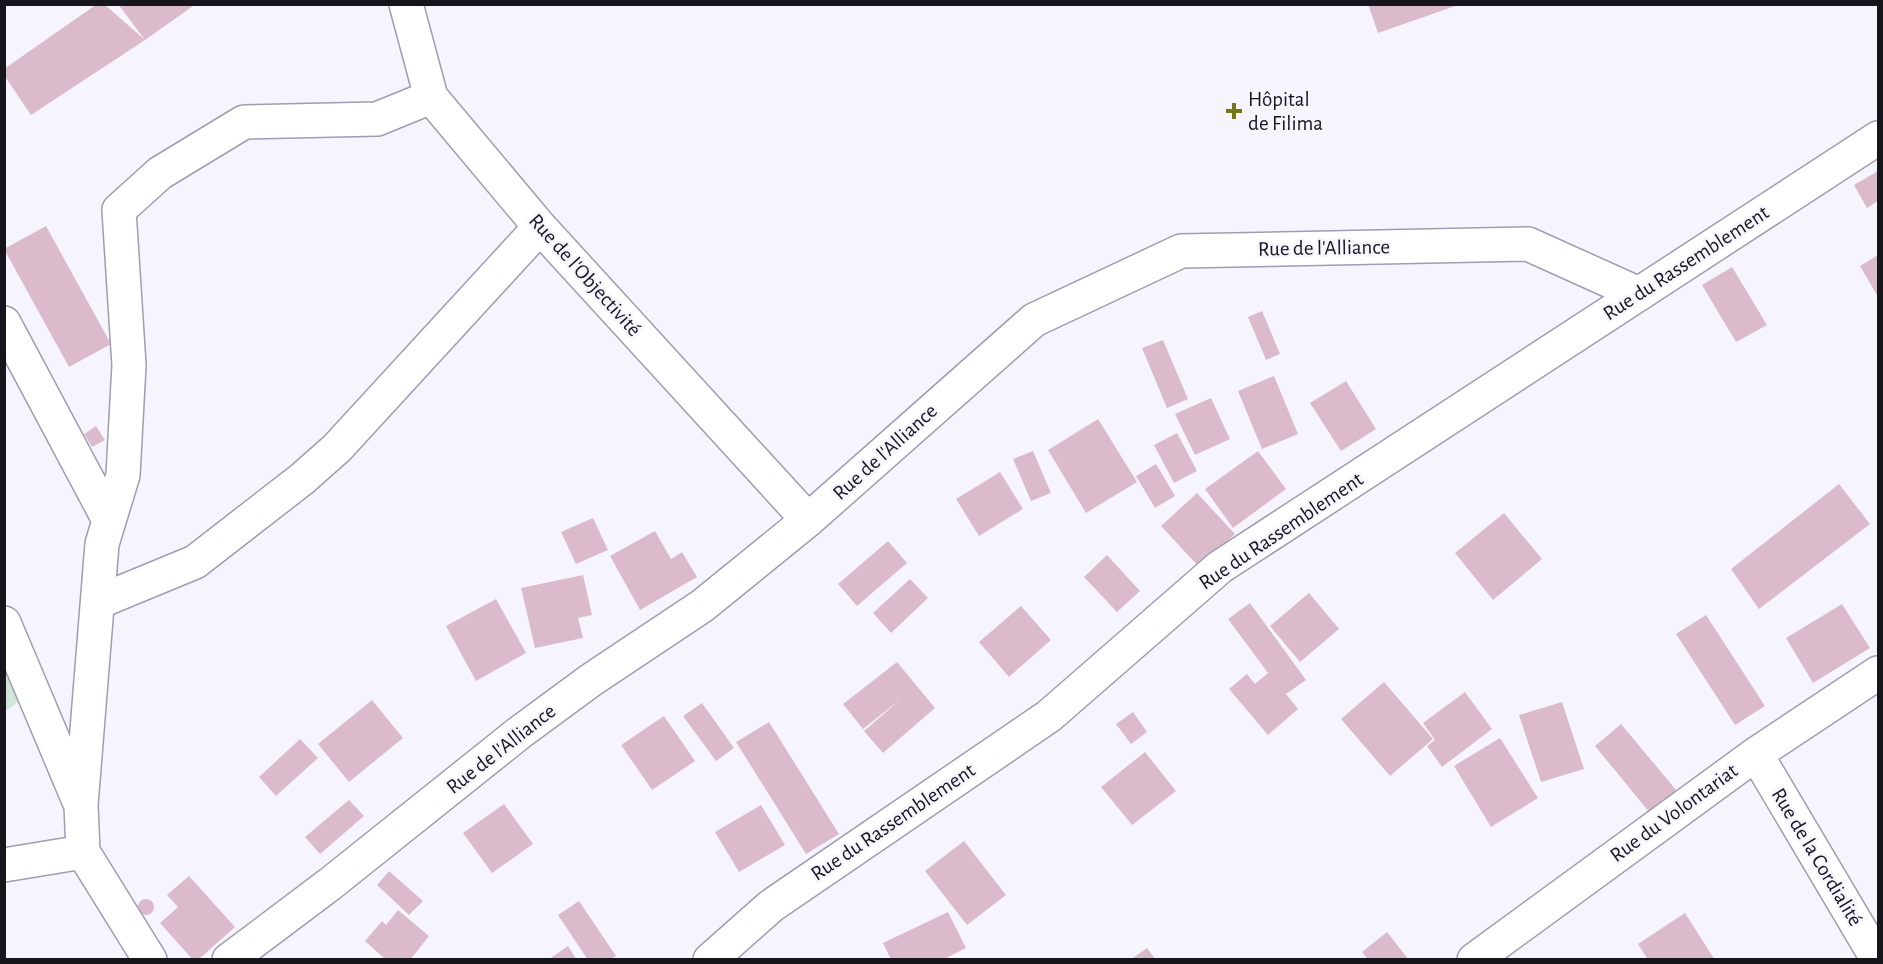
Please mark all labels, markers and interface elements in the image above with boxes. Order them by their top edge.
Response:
place label: Hôpital de Filima [1248,89,1323,134]
marker: Hôpital de Filima [1225,102,1243,120]
street label: Rue du Rassemblement [1599,202,1773,324]
street label: Rue de l'Objectivité [525,210,645,340]
street label: Rue de l'Alliance [1258,236,1390,260]
street label: Rue de l'Alliance [829,400,941,504]
street label: Rue du Rassemblement [1195,468,1367,594]
street label: Rue de l'Alliance [442,700,560,798]
street label: Rue du Rassemblement [807,759,979,885]
street label: Rue du Volontariat [1606,760,1742,866]
street label: Rue de la Cordialité [1768,784,1866,930]

